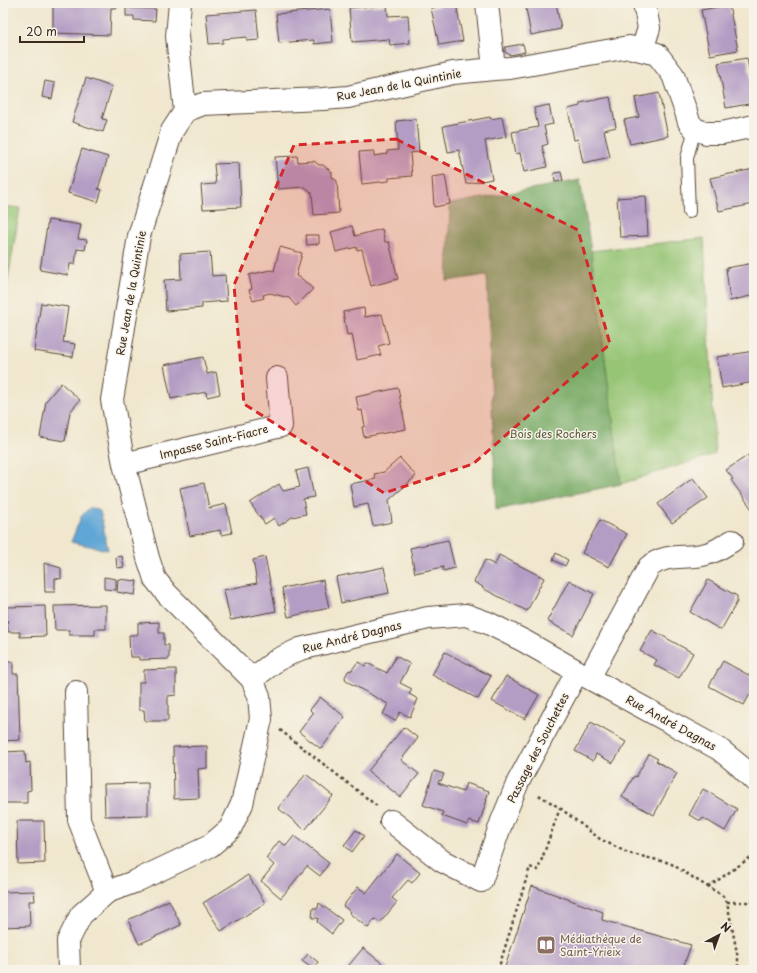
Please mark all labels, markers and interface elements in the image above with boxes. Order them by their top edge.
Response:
scale bar [20,18,84,44]
text: 20 m [26,22,57,40]
street label: Rue Jean de la Quintinie [335,64,463,105]
street label: Rue Jean de la Quintinie [111,229,150,357]
street label: Impasse Saint-Fiacre [158,420,270,463]
park label: Bois des Rochers [509,425,597,442]
street label: Rue André Dagnas [301,616,403,657]
street label: Passage des Souchettes [502,690,573,806]
street label: Rue André Dagnas [623,691,720,755]
north arrow [699,915,739,955]
text: N [717,918,735,937]
place label: Médiathèque de Saint-Yrieix [560,930,642,960]
library icon: Médiathèque de Saint-Yrieix [535,934,557,956]

